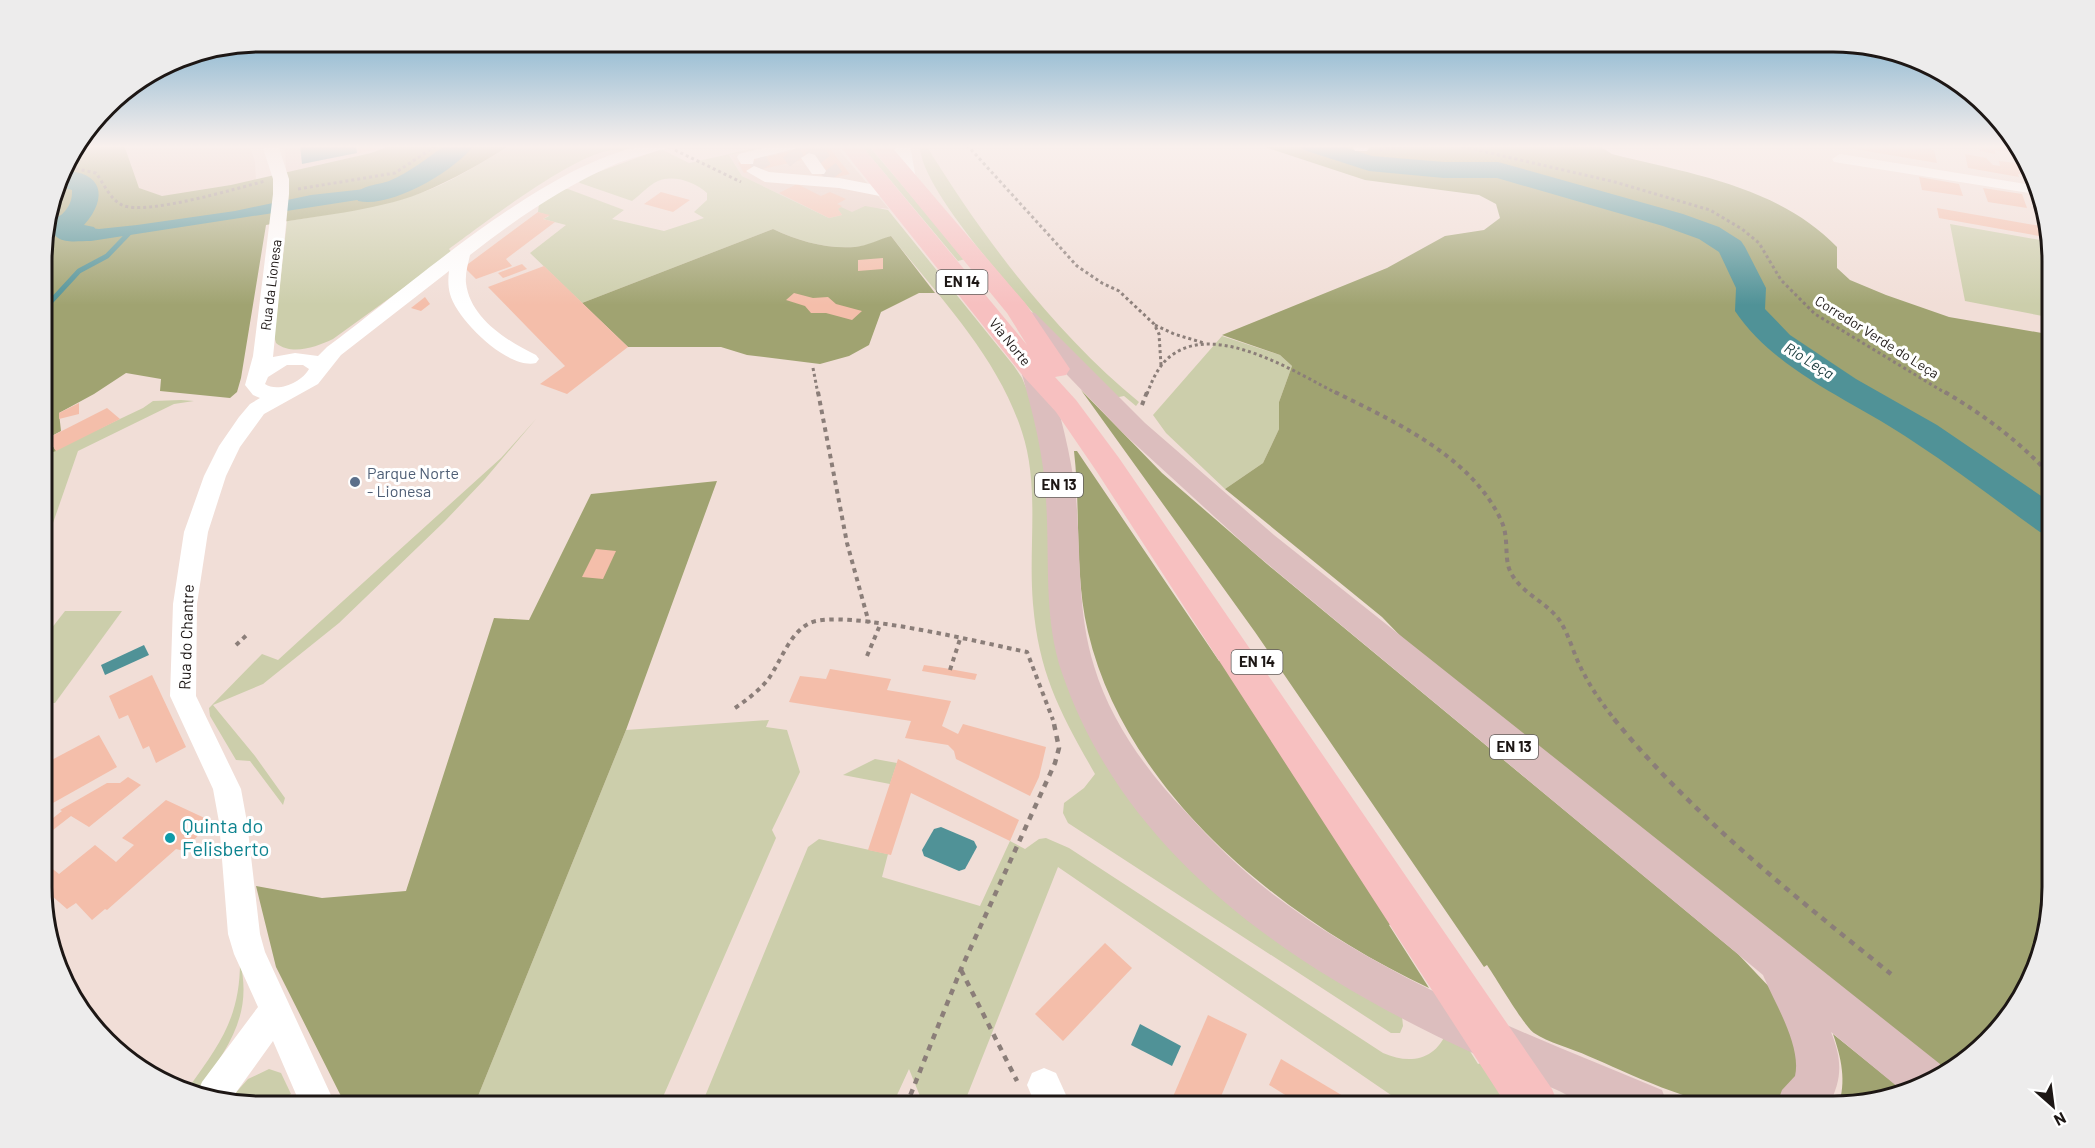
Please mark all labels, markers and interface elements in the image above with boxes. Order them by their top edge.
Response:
street label: Rua da Lionesa [256,239,285,331]
road number: EN 14 [936,270,988,294]
street label: Corredor Verde do Leça [1812,292,1942,382]
street label: Via Norte [986,314,1035,369]
water label: Rio Leça [1781,338,1838,382]
place label: Parque Norte - Lionesa [367,463,459,500]
road number: EN 13 [1035,473,1083,497]
marker: Parque Norte - Lionesa [348,475,362,489]
street label: Rua do Chantre [174,584,197,690]
road number: EN 14 [1232,650,1282,674]
road number: EN 13 [1490,735,1538,759]
place label: Quinta do Felisberto [182,813,269,860]
marker: Quinta do Felisberto [163,831,177,845]
north arrow [2023,1076,2083,1136]
text: N [2051,1109,2069,1131]

